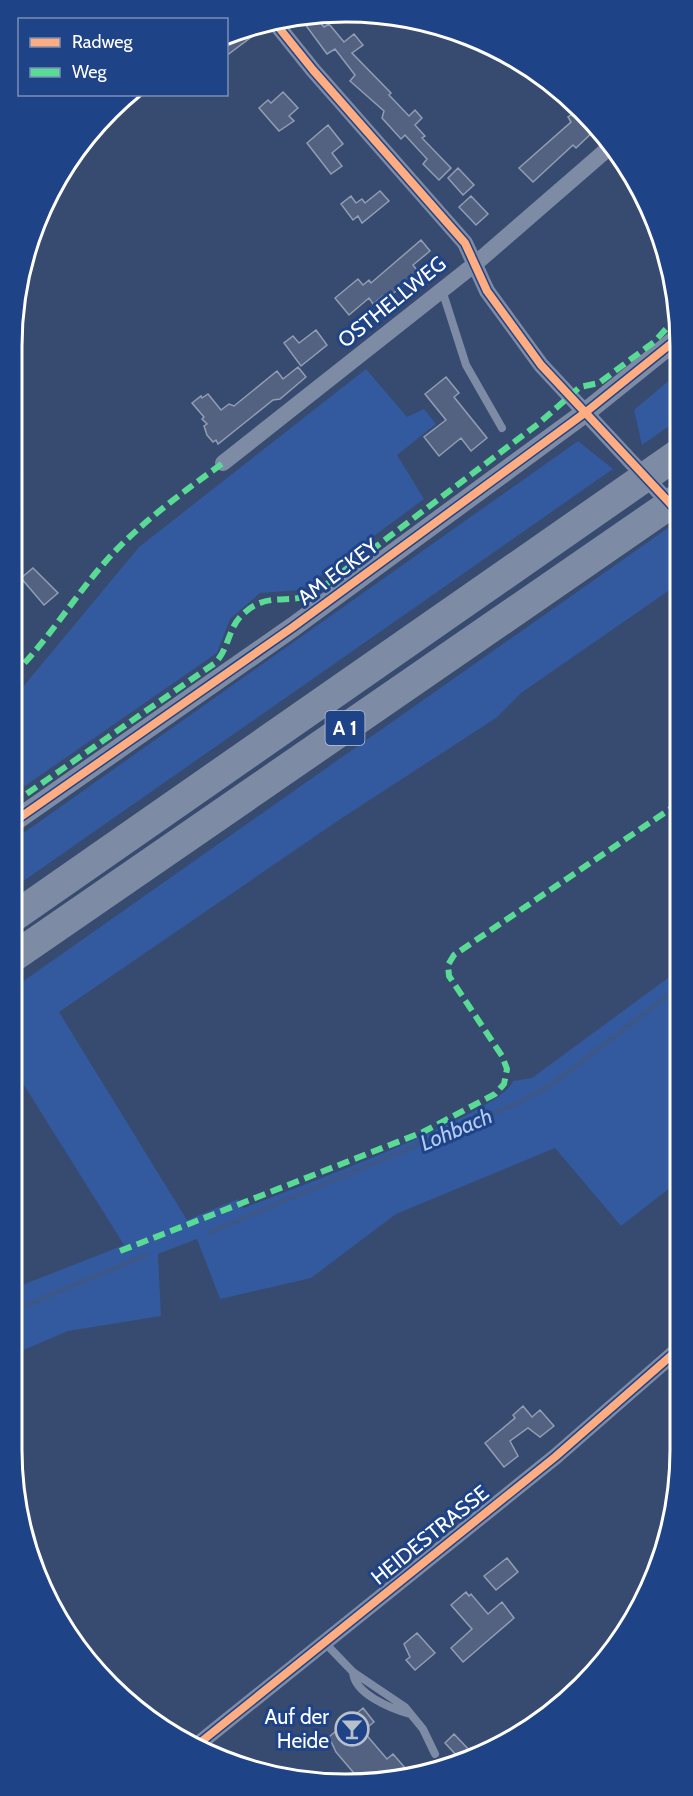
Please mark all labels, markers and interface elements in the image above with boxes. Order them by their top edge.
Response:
legend [18,18,228,96]
text: Radweg [72,31,134,53]
text: Weg [72,61,108,83]
street label: OSTHELLWEG [333,251,451,353]
street label: AM ECKEY [292,533,384,610]
road number: A 1 [326,711,364,745]
water label: Lohbach [416,1102,496,1157]
street label: HEIDESTRASSE [366,1480,493,1590]
place label: Auf der Heide [265,1704,329,1753]
bar icon: Auf der Heide [334,1711,370,1747]

